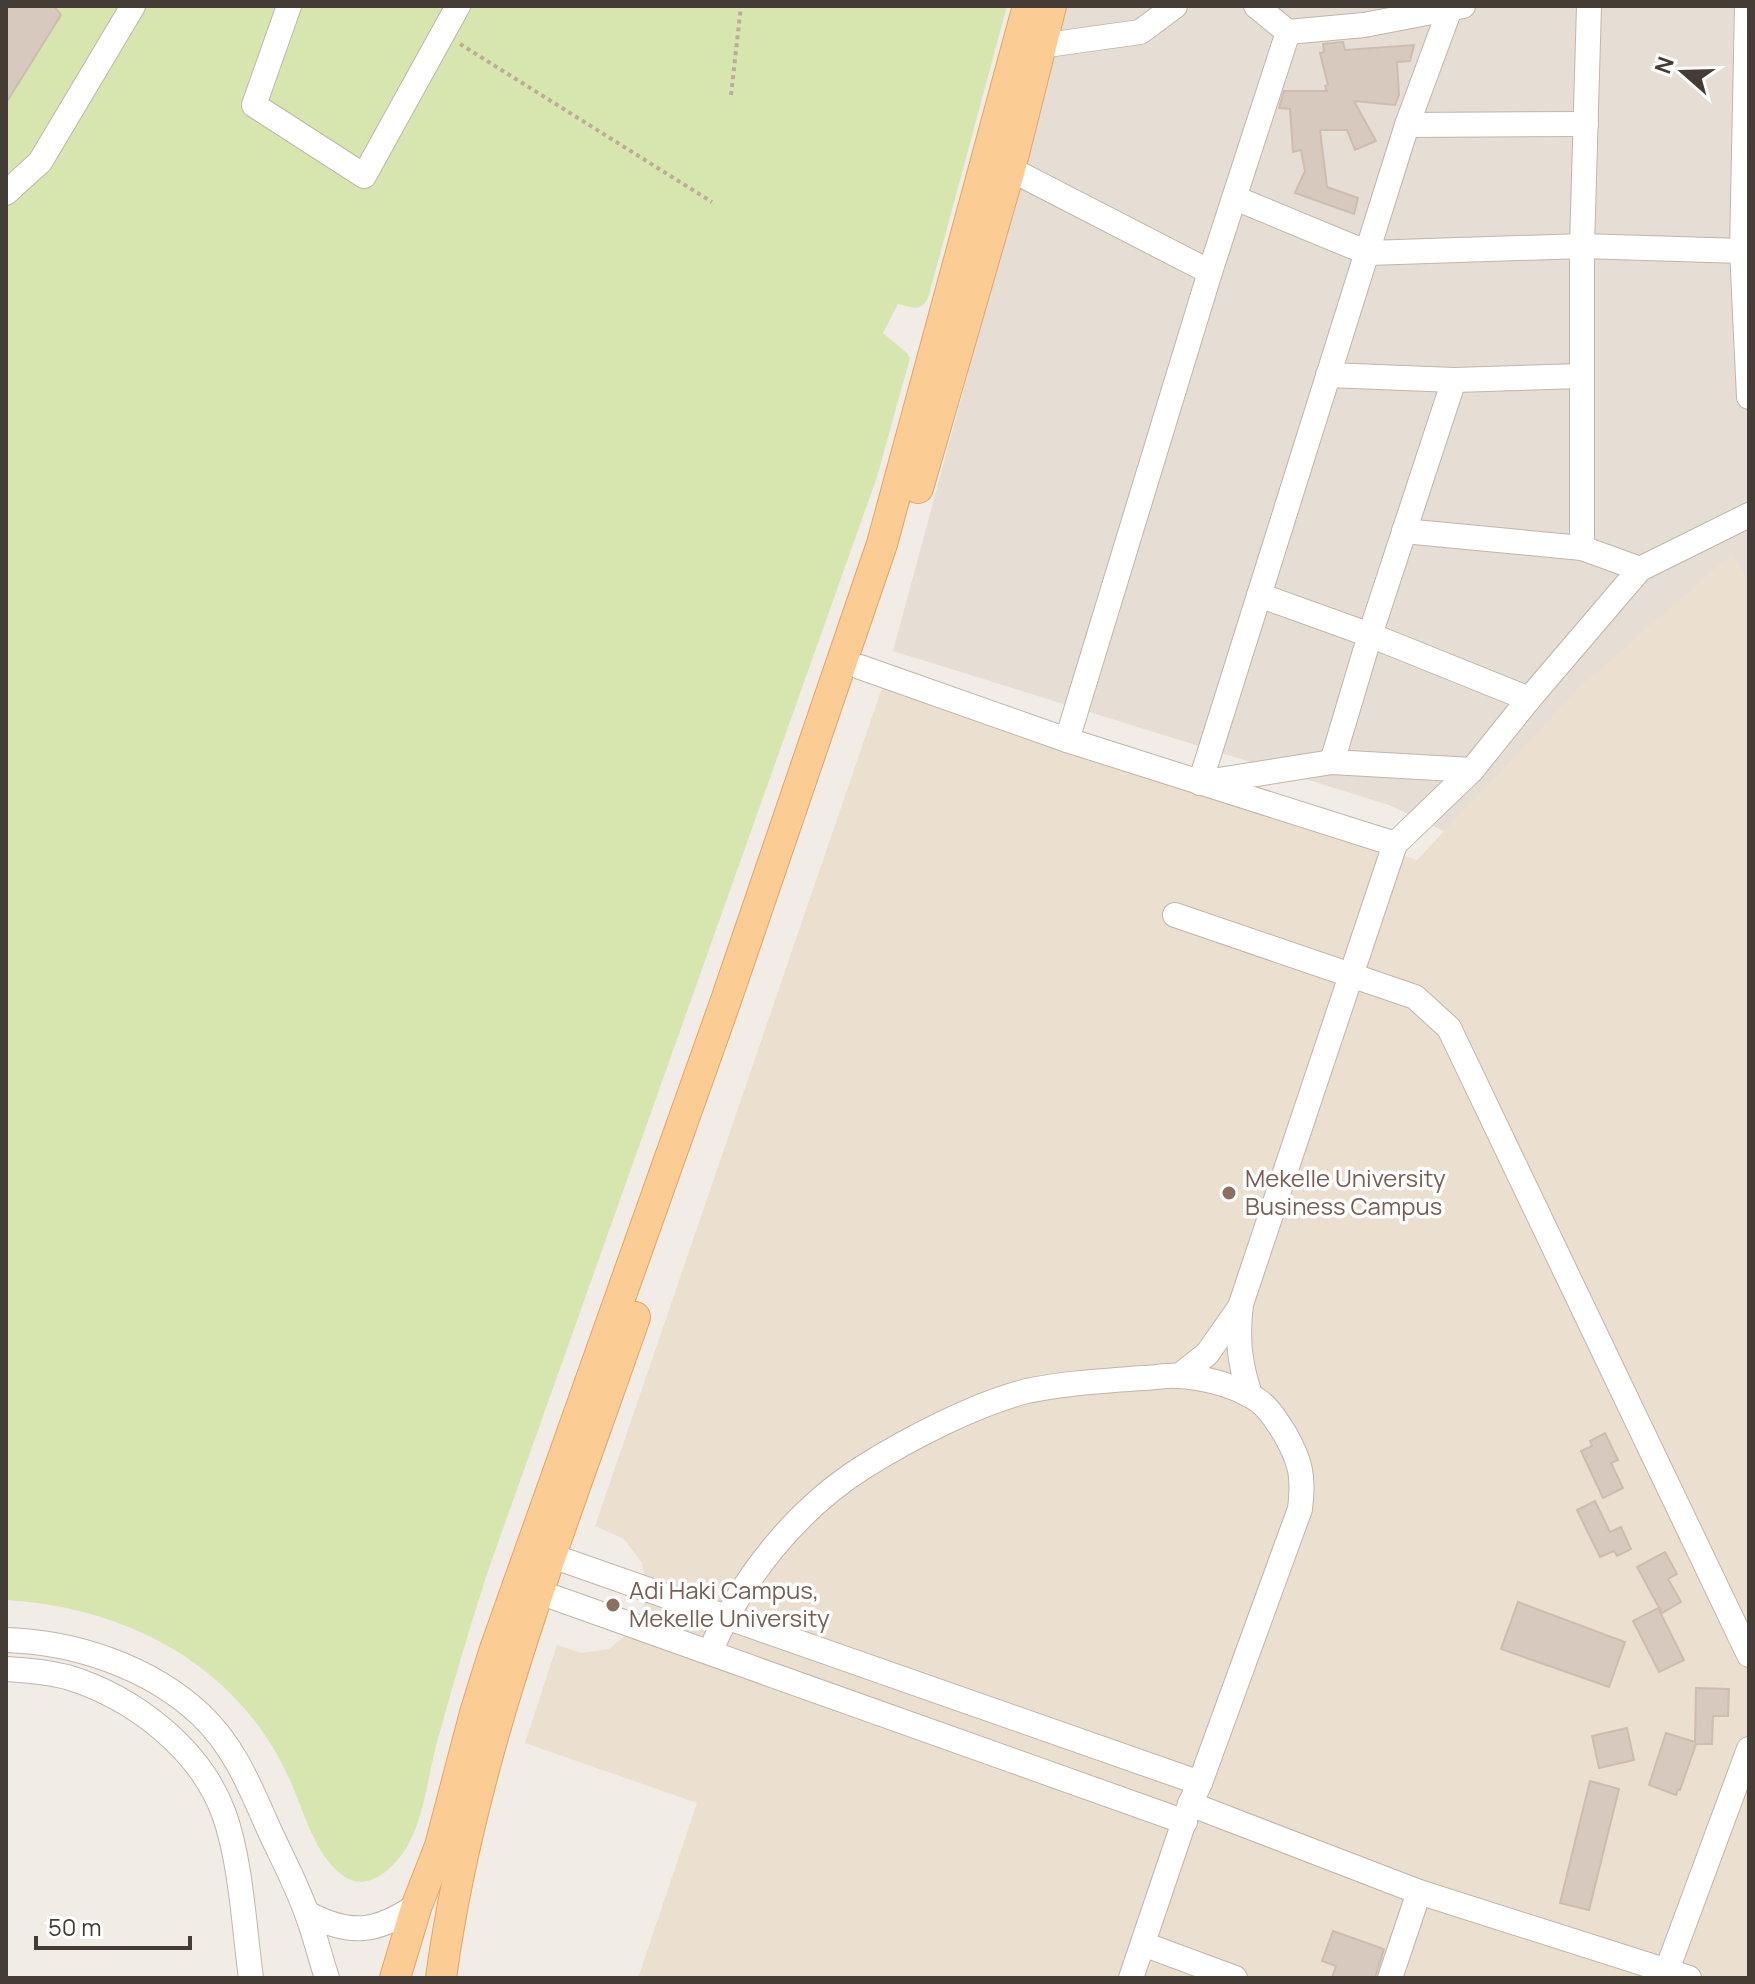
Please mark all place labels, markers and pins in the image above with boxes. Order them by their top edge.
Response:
place label: Mekelle University Business Campus [1245,1161,1446,1222]
marker: Mekelle University Business Campus [1220,1184,1238,1202]
place label: Adi Haki Campus, Mekelle University [629,1573,830,1634]
marker: Adi Haki Campus, Mekelle University [604,1596,622,1614]

